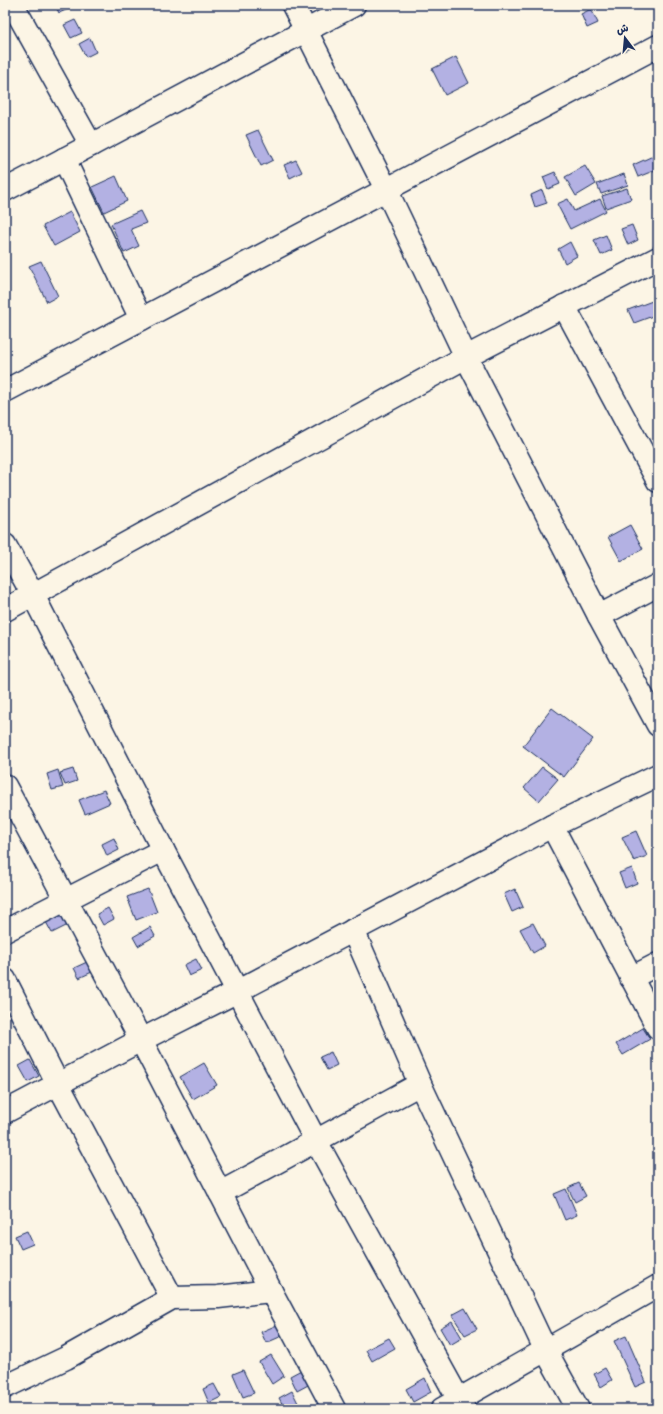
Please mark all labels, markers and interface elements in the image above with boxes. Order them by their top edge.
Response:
north arrow [605,18,645,58]
text: ش [615,21,630,37]

